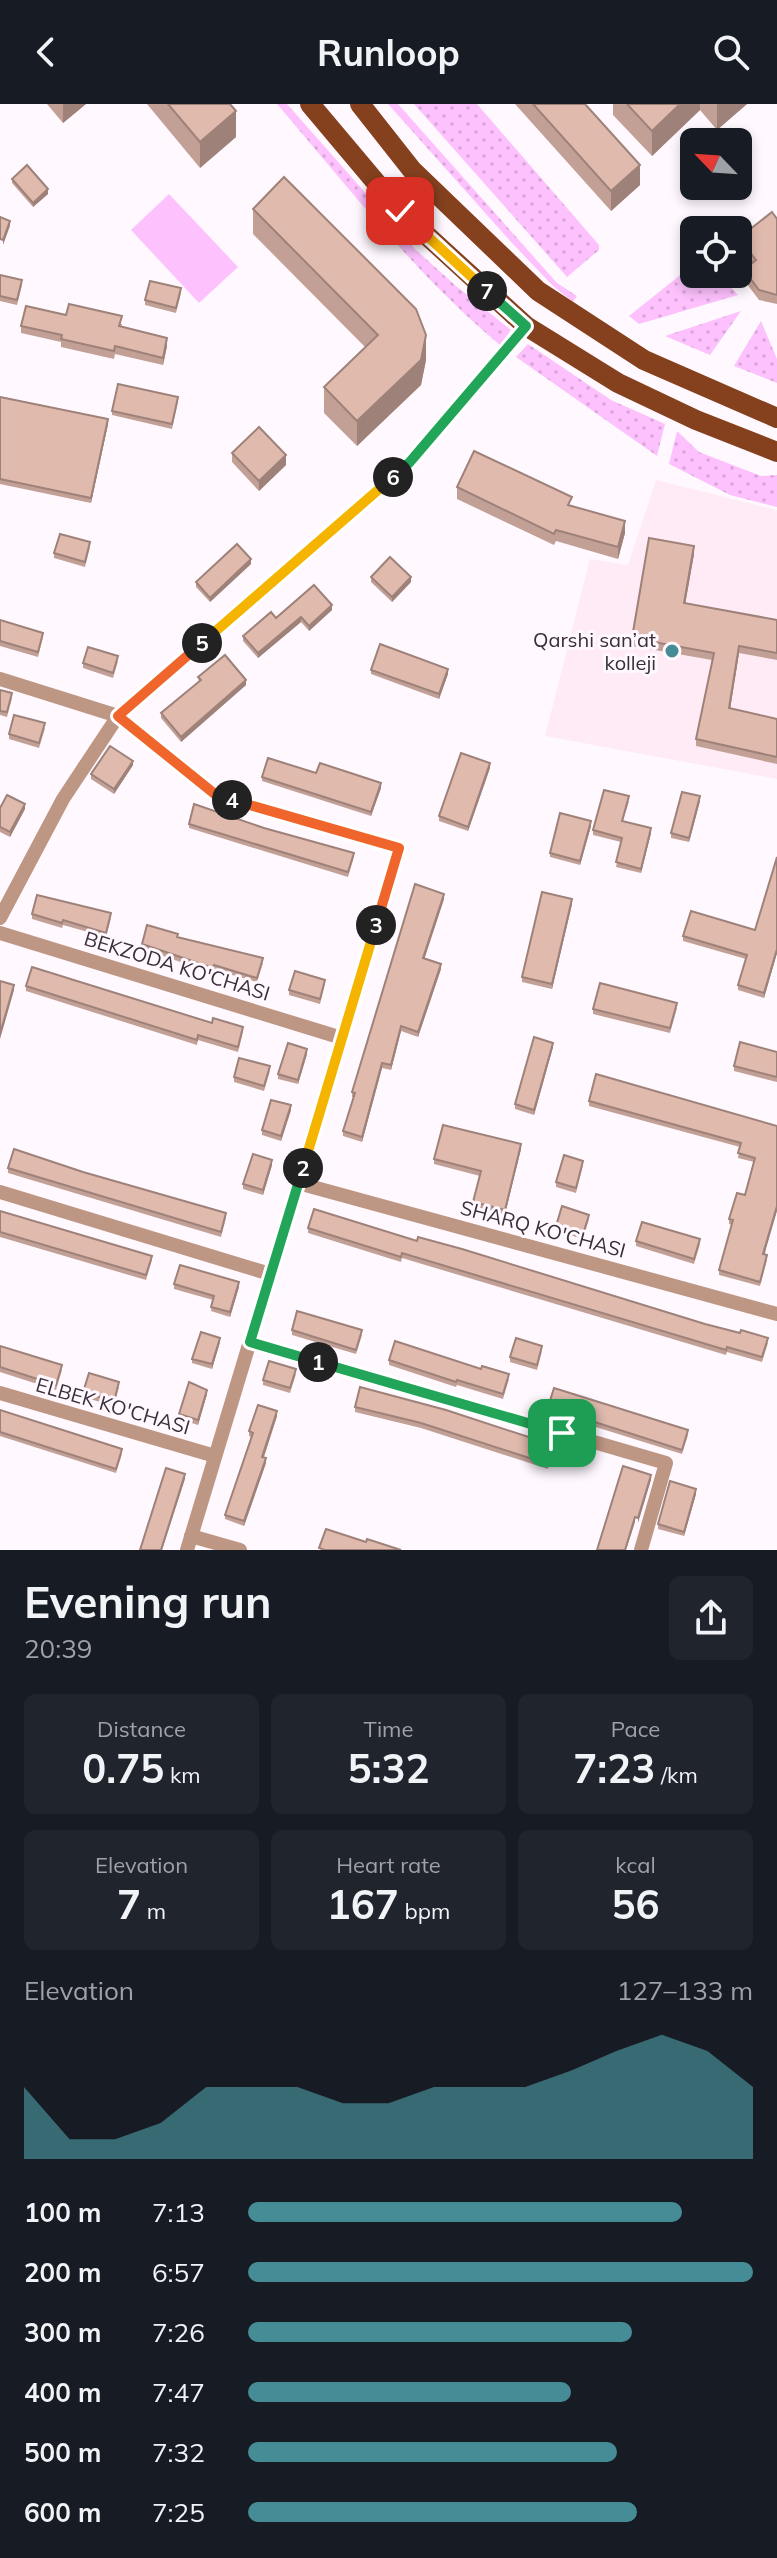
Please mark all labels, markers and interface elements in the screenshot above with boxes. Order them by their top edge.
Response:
icon: back [24,30,68,74]
text: Runloop [317,30,460,75]
icon: search [709,30,753,74]
north arrow [680,128,752,200]
map controls [680,128,752,288]
pin [366,177,434,245]
icon: check [378,189,422,233]
button: locate [680,216,752,288]
pin: 7 [467,271,507,311]
text: 7 [480,277,494,305]
pin: 6 [373,457,413,497]
text: 6 [386,463,400,491]
pin: 5 [182,623,222,663]
place label: Qarshi san’at kolleji [533,627,656,675]
text: 5 [195,629,209,657]
marker: Qarshi san’at kolleji [663,642,681,660]
pin: 4 [212,780,252,820]
text: 4 [225,786,239,814]
pin: 3 [356,905,396,945]
text: 3 [369,911,383,939]
street label: BEKZODA KO'CHASI [81,925,273,1006]
pin: 2 [283,1148,323,1188]
text: 2 [296,1154,310,1182]
street label: SHARQ KO'CHASI [458,1194,628,1263]
pin: 1 [298,1342,338,1382]
text: 1 [311,1348,325,1376]
street label: ELBEK KO'CHASI [33,1372,193,1439]
pin [528,1399,596,1467]
icon: arrive [540,1411,584,1455]
text: Evening run [24,1574,271,1629]
button: share [669,1576,753,1660]
text: 20:39 [24,1632,92,1665]
text: Distance [97,1715,186,1743]
text: Time [364,1715,413,1743]
text: Pace [611,1715,660,1743]
text: 0.75 [82,1743,164,1793]
text: 5:32 [348,1743,429,1793]
text: 7:23 [573,1743,655,1793]
text: km [164,1761,201,1789]
text: /km [655,1761,698,1789]
text: Elevation [95,1851,188,1879]
text: Heart rate [336,1851,441,1879]
text: kcal [615,1851,656,1879]
text: 7 [117,1879,141,1929]
text: 167 [327,1879,399,1929]
text: 56 [612,1879,660,1929]
text: m [141,1897,166,1925]
text: bpm [399,1897,450,1925]
text: Elevation [24,1974,134,2007]
text: 127–133 m [617,1974,753,2007]
text: 100 m [24,2196,101,2229]
text: 7:13 [152,2196,205,2229]
text: 200 m [24,2256,101,2289]
text: 6:57 [152,2256,205,2289]
text: 300 m [24,2316,101,2349]
text: 7:26 [152,2316,205,2349]
text: 400 m [24,2376,101,2409]
text: 7:47 [152,2376,205,2409]
text: 500 m [24,2436,101,2469]
text: 7:32 [152,2436,205,2469]
text: 600 m [24,2496,101,2529]
text: 7:25 [152,2496,205,2529]

